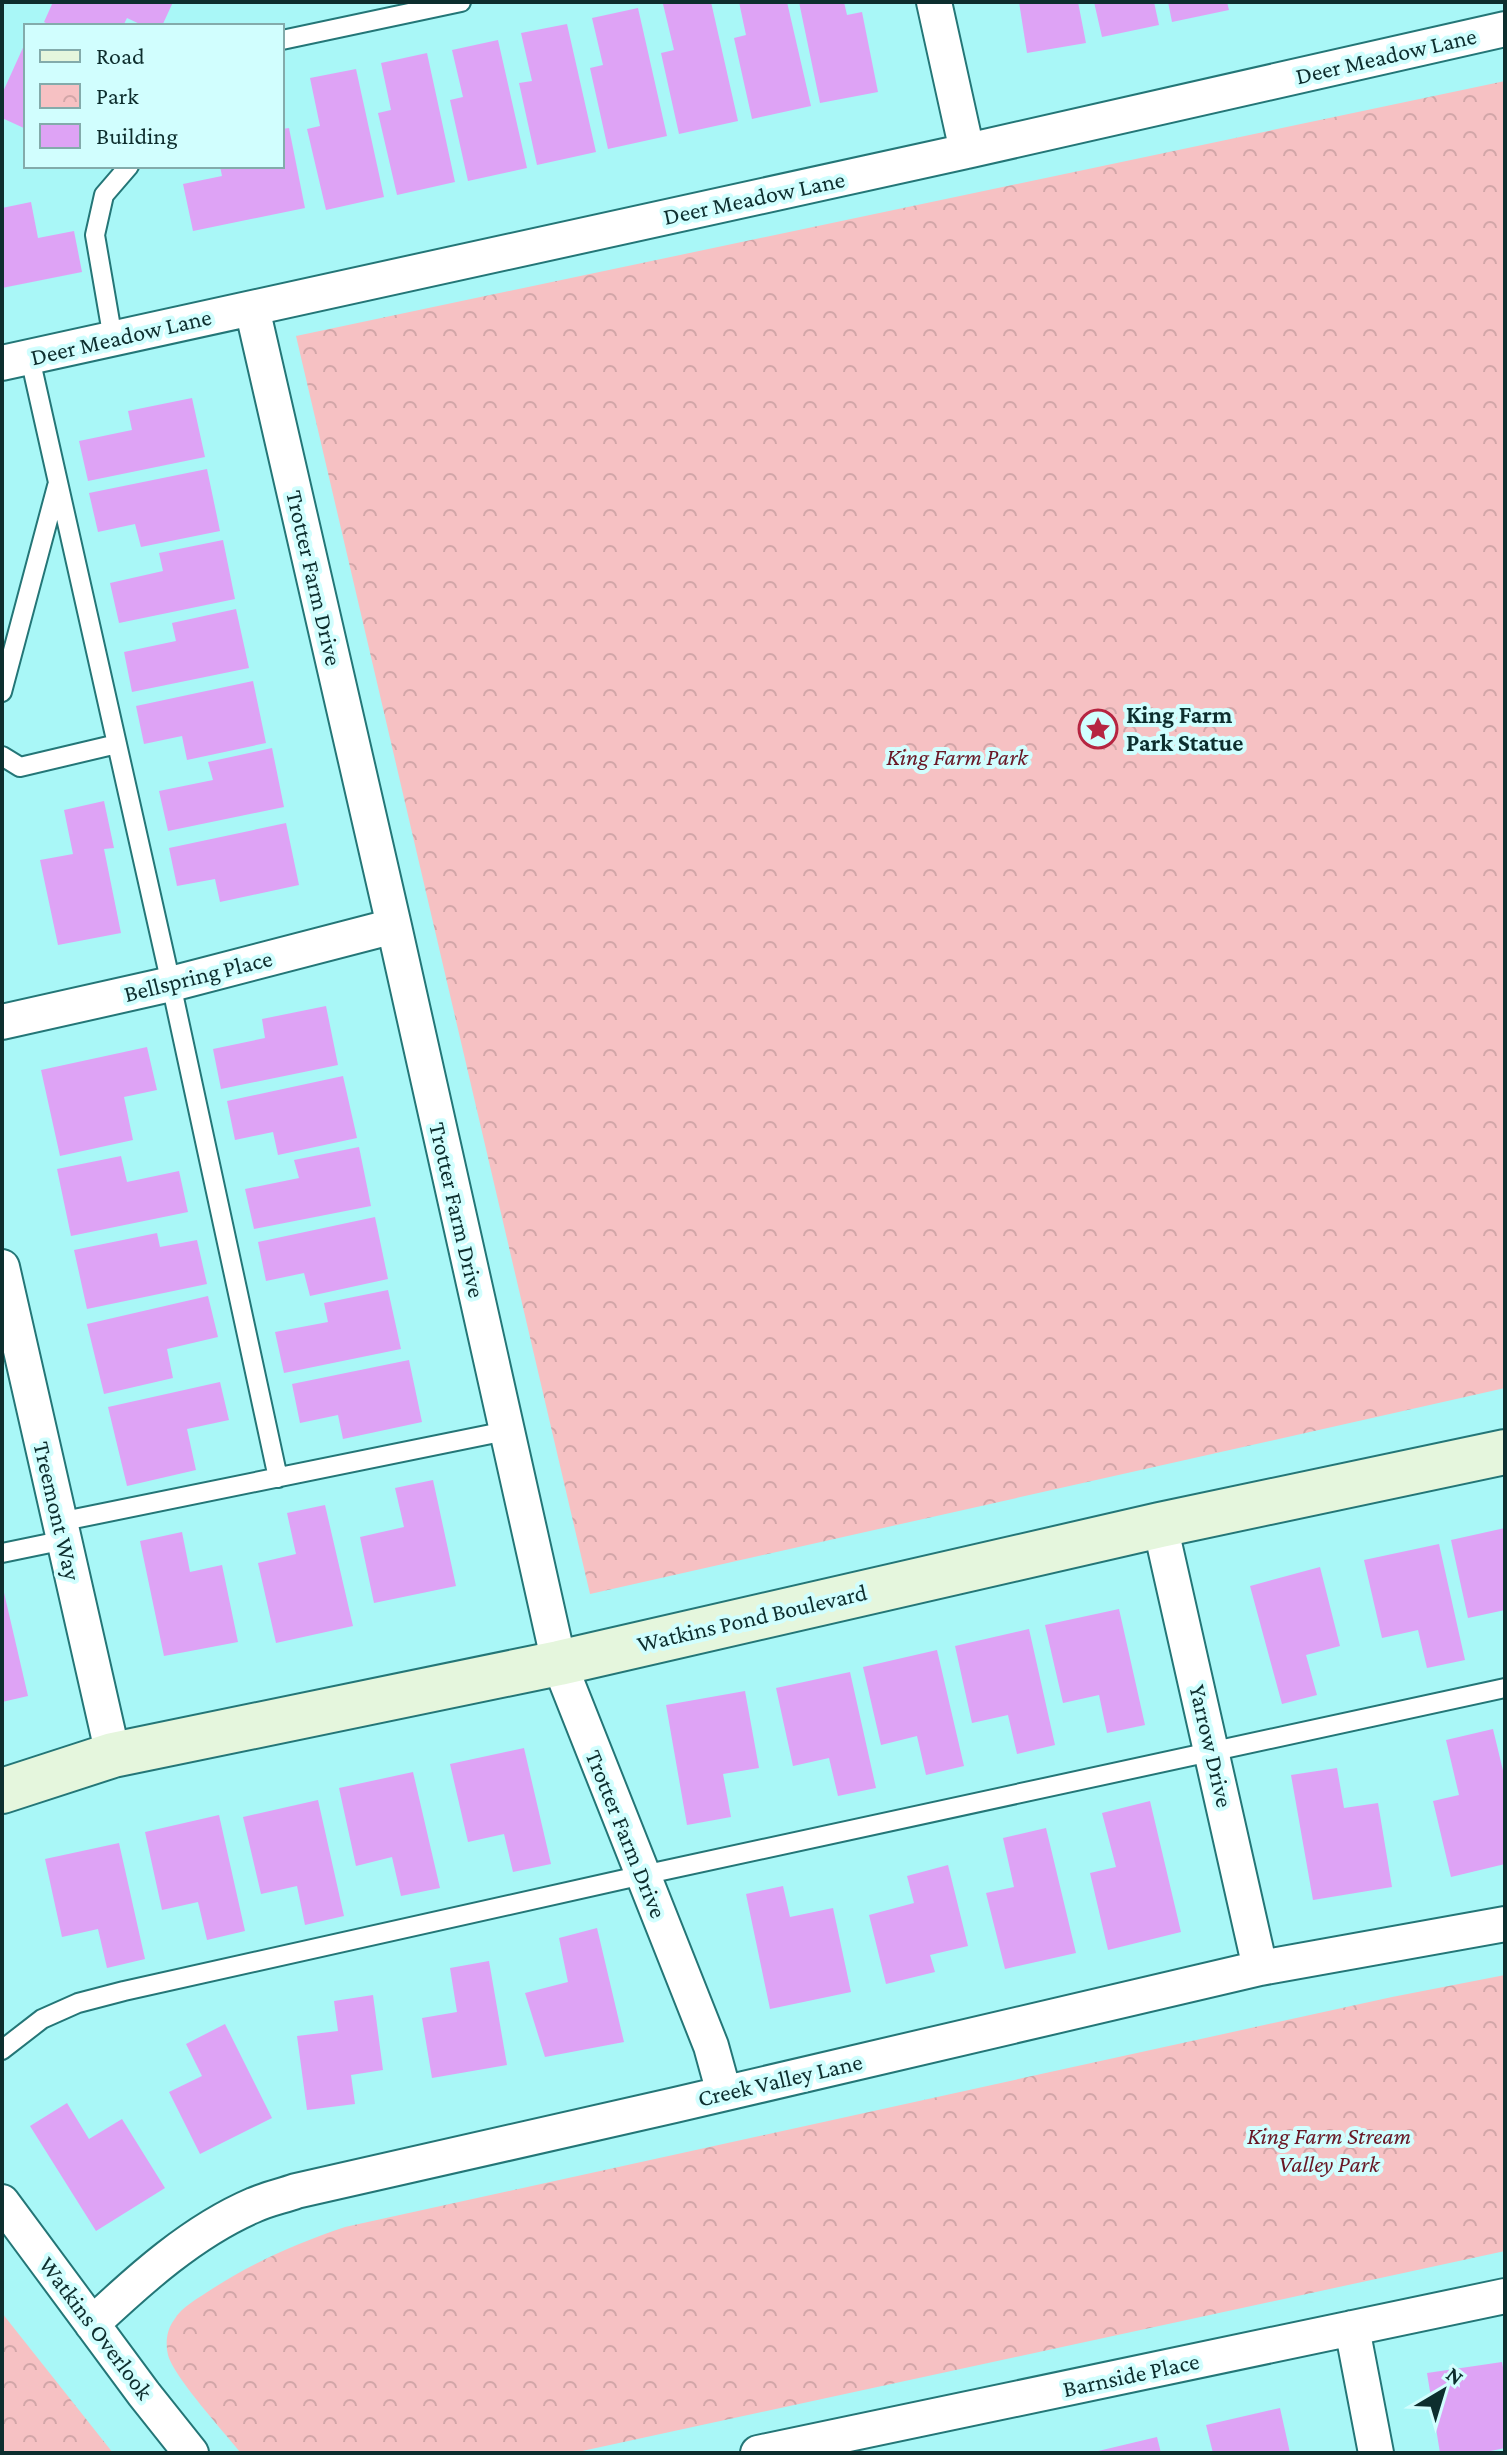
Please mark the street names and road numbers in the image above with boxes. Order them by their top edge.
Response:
street label: Deer Meadow Lane [1293,22,1479,89]
street label: Deer Meadow Lane [661,165,847,230]
street label: Deer Meadow Lane [28,303,214,370]
street label: Trotter Farm Drive [281,488,348,668]
street label: Bellspring Place [121,944,275,1007]
street label: Trotter Farm Drive [424,1120,491,1300]
street label: Treemont Way [28,1439,87,1584]
street label: Watkins Pond Boulevard [634,1578,870,1657]
street label: Yarrow Drive [1184,1682,1239,1810]
street label: Trotter Farm Drive [580,1746,673,1922]
street label: Creek Valley Lane [695,2047,865,2112]
street label: Watkins Overlook [34,2251,159,2405]
street label: Barnside Place [1060,2347,1202,2402]

